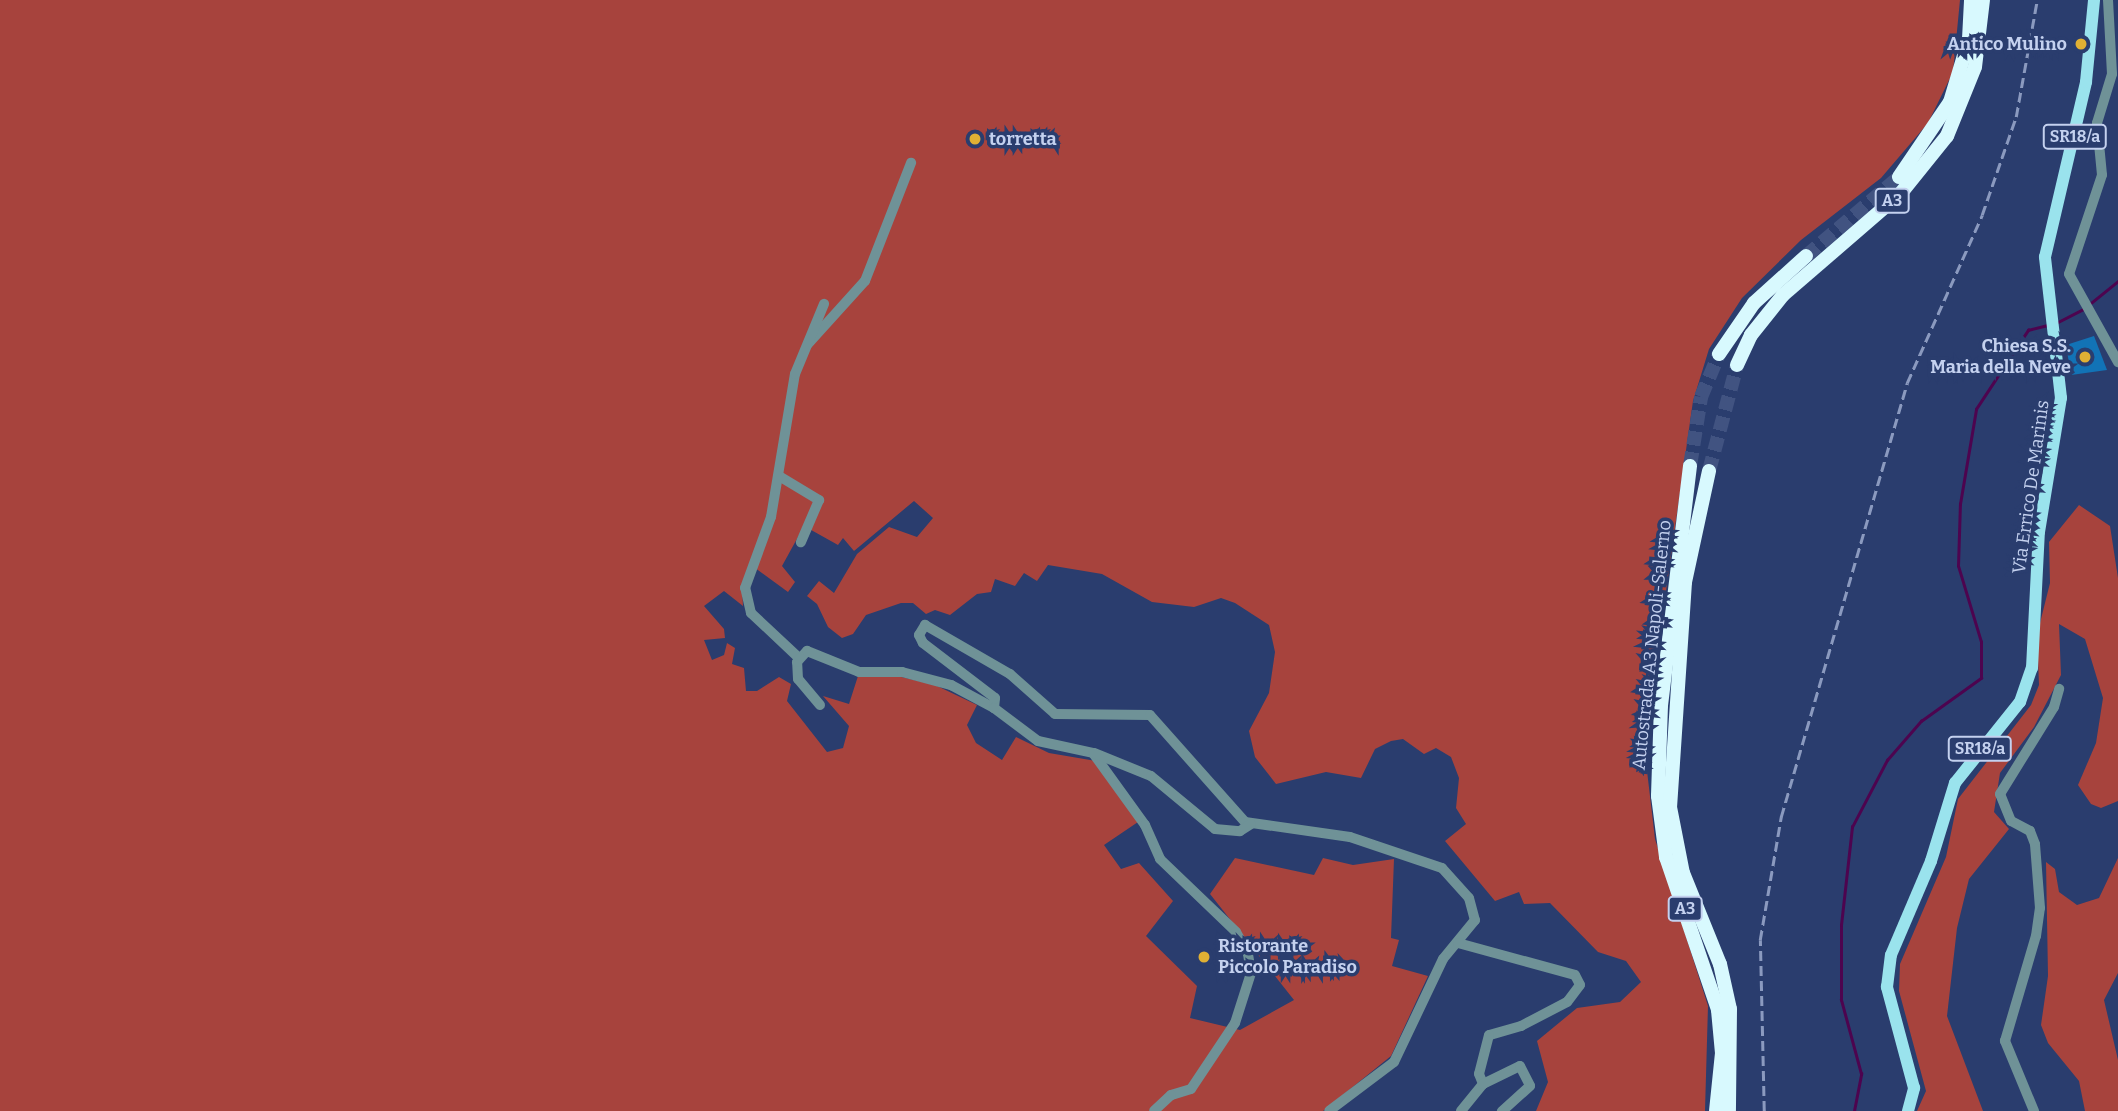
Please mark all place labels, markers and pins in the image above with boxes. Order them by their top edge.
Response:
place label: Antico Mulino [1947,33,2067,55]
marker: Antico Mulino [2073,36,2089,52]
place label: torretta [989,128,1057,150]
marker: torretta [967,131,983,147]
place label: Chiesa S.S. Maria della Neve [1930,336,2071,378]
marker: Chiesa S.S. Maria della Neve [2077,349,2093,365]
place label: Ristorante Piccolo Paradiso [1218,936,1357,978]
marker: Ristorante Piccolo Paradiso [1196,949,1212,965]

